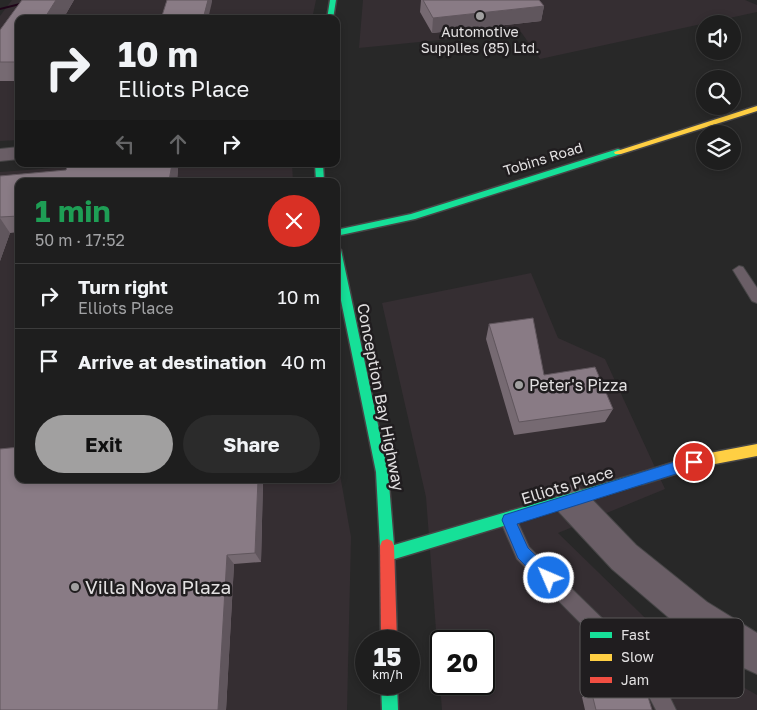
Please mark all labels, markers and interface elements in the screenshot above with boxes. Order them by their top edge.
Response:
marker: Automotive Supplies (85) Ltd. [474,10,486,22]
map controls [696,15,741,170]
button: sound [696,15,741,60]
place label: Automotive Supplies (85) Ltd. [421,23,539,56]
text: 10 m [118,33,198,75]
icon: right [35,35,100,100]
button: search [696,70,741,115]
text: Elliots Place [118,75,249,102]
button: layers [696,125,741,170]
icon: left [111,130,139,158]
icon: ahead [164,130,192,158]
icon: right [217,130,245,158]
street label: Tobins Road [501,138,585,179]
text: 1 min [35,193,111,229]
button: close [268,195,320,247]
text: 50 m · 17:52 [35,230,125,250]
text: Turn right [78,275,168,298]
icon: right [35,282,63,310]
text: 10 m [277,285,320,308]
text: Elliots Place [78,298,173,318]
street label: Conception Bay Highway [353,301,409,493]
icon: arrive [35,347,63,375]
text: Arrive at destination [78,350,266,373]
text: 40 m [281,350,326,373]
place label: Peter's Pizza [529,375,627,395]
marker: Peter's Pizza [513,379,525,391]
button: Exit [35,415,173,473]
button: Share [183,415,320,473]
pin [673,441,715,483]
icon: arrive [680,448,708,476]
street label: Elliots Place [518,461,616,509]
position arrow [522,551,574,603]
place label: Villa Nova Plaza [85,575,231,598]
marker: Villa Nova Plaza [69,581,81,593]
legend [580,618,744,698]
text: Fast [621,626,650,643]
speed limit sign: 20 [430,630,495,695]
text: 15 [373,641,402,672]
text: Slow [621,648,654,665]
text: km/h [372,667,403,682]
text: Jam [621,671,649,688]

